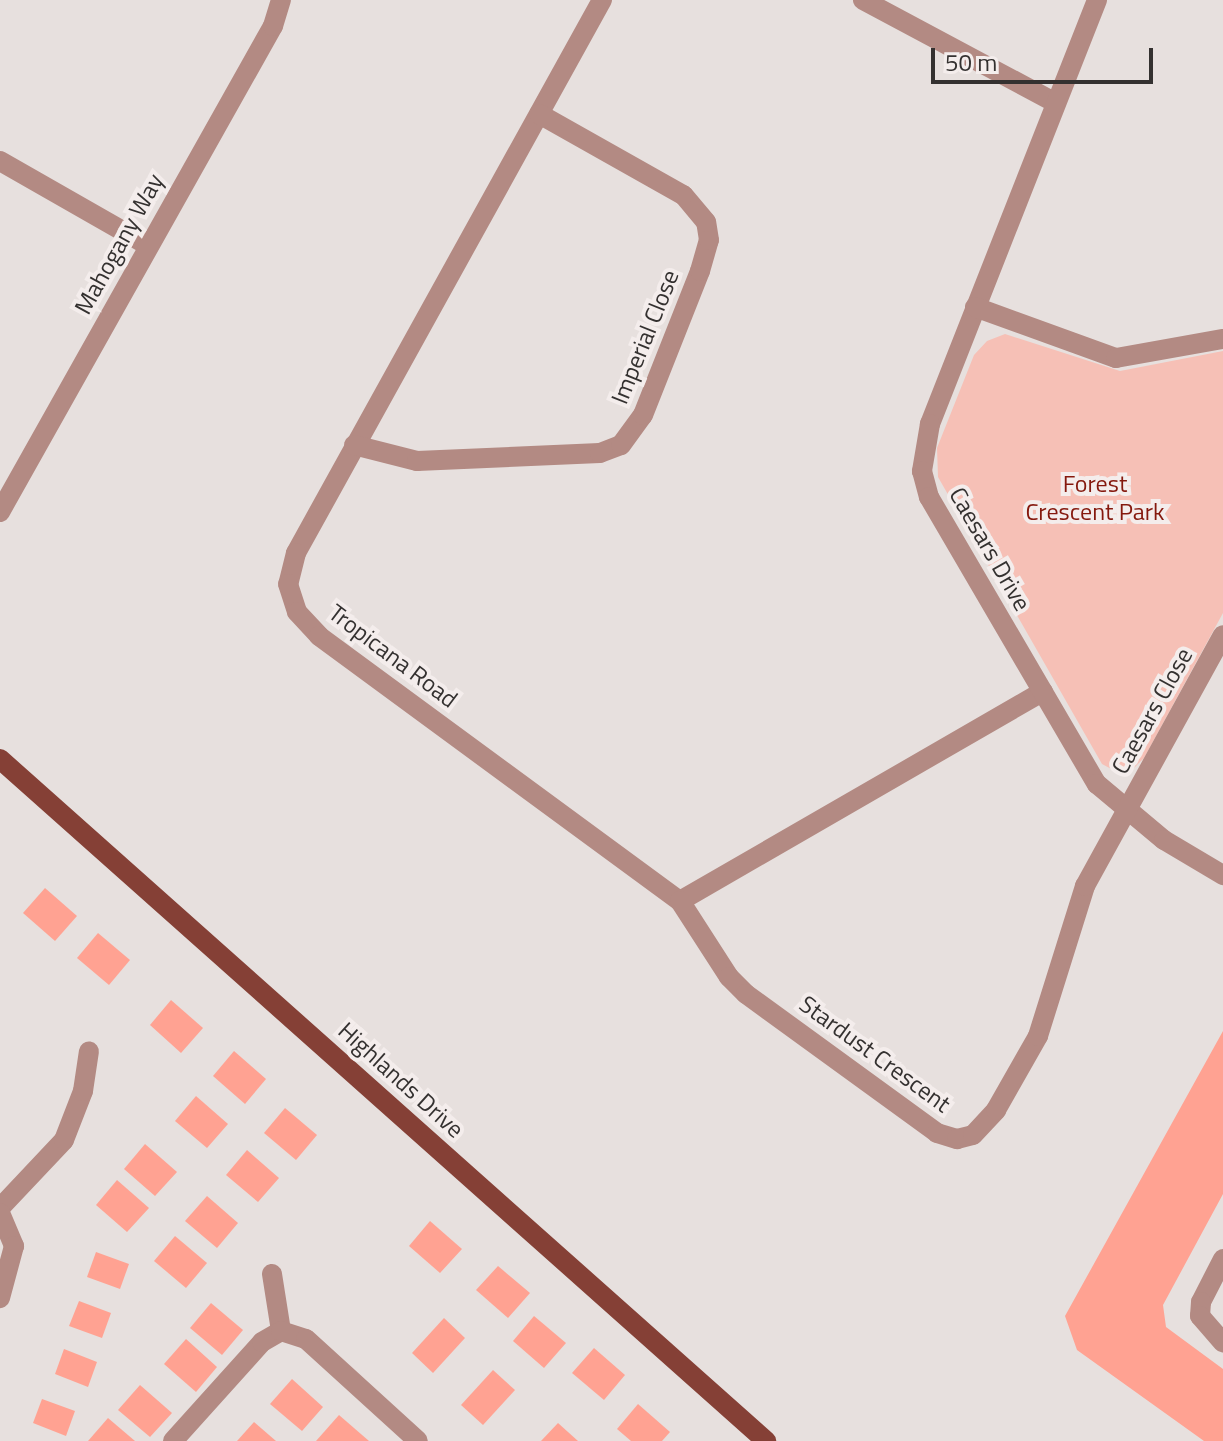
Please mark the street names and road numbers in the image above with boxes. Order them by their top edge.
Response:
street label: Mahogany Way [69,169,169,319]
street label: Imperial Close [605,266,685,408]
street label: Caesars Drive [943,482,1037,616]
street label: Tropicana Road [323,598,463,714]
street label: Caesars Close [1106,643,1198,779]
street label: Stardust Crescent [794,990,956,1118]
street label: Highlands Drive [332,1016,470,1144]

